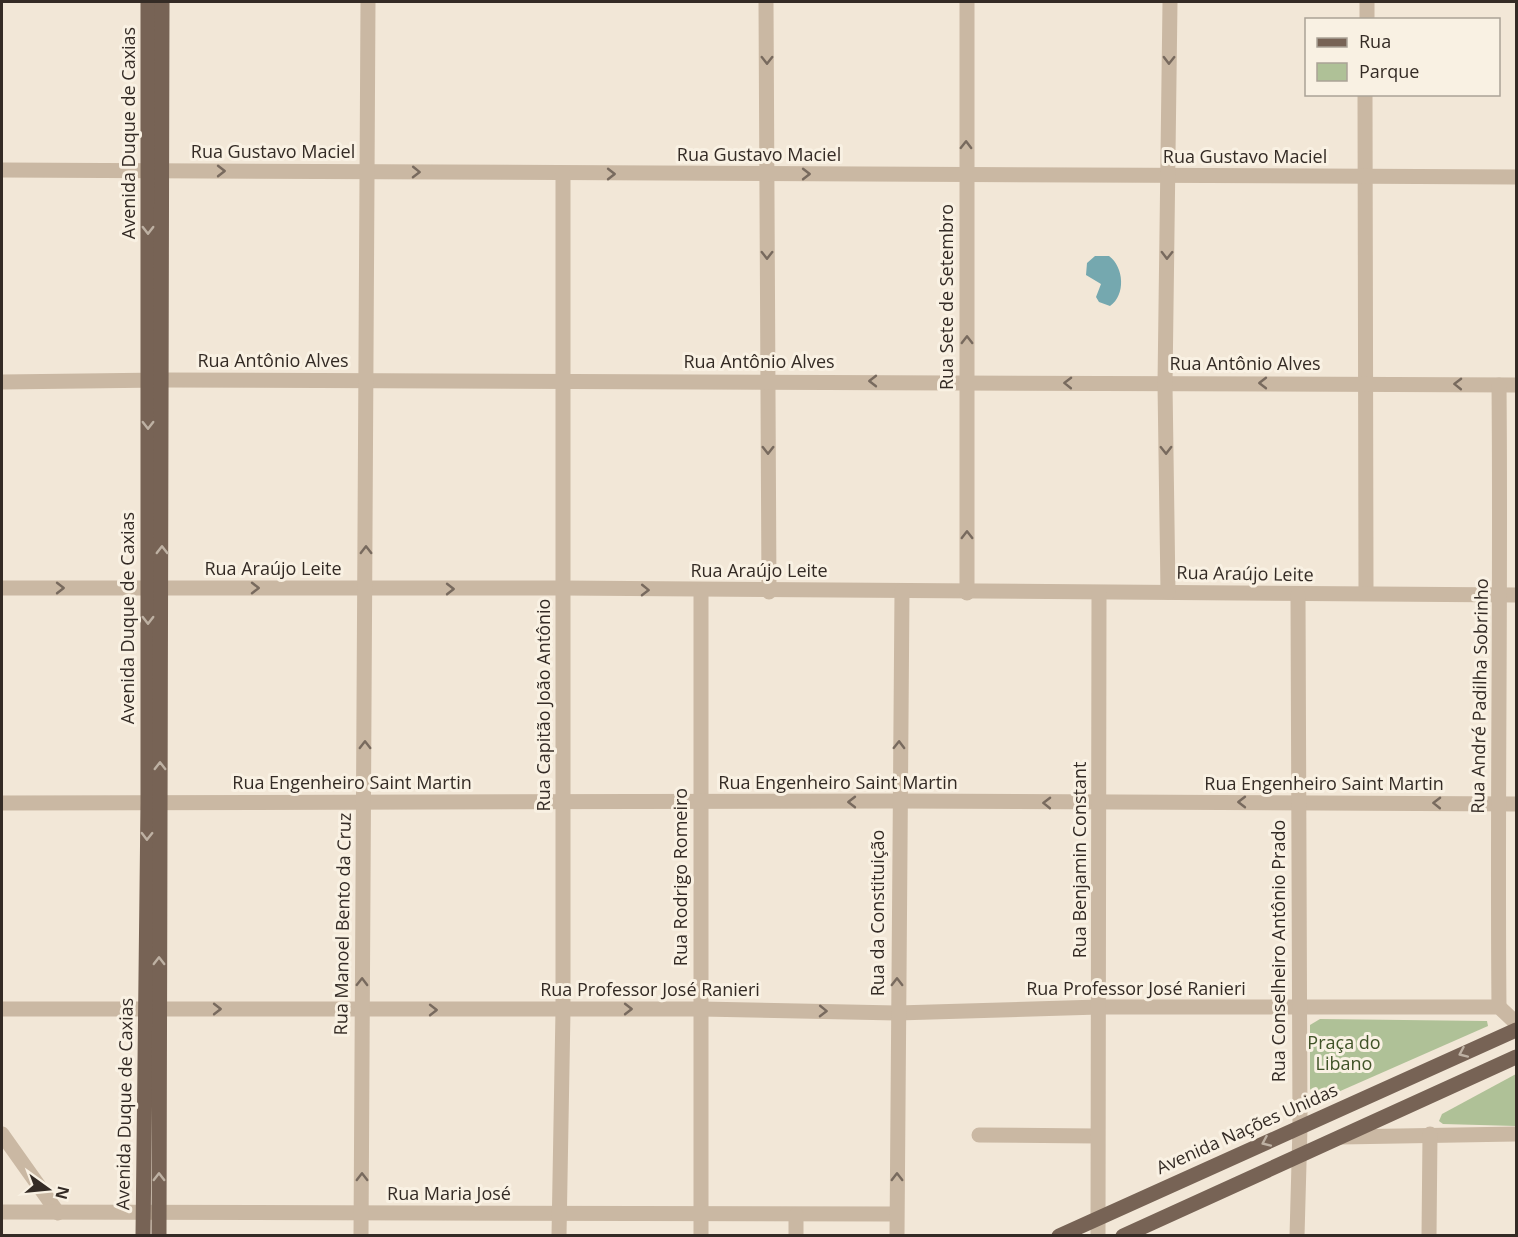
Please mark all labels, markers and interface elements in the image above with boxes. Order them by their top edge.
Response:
legend [1305,18,1500,96]
street label: Avenida Duque de Caxias [116,27,140,239]
text: Rua [1359,29,1391,53]
one-way arrow [761,55,773,64]
one-way arrow [1163,55,1175,64]
text: Parque [1359,59,1419,83]
street label: Rua Gustavo Maciel [191,139,355,163]
one-way arrow [960,140,972,149]
street label: Rua Gustavo Maciel [677,142,841,166]
street label: Rua Gustavo Maciel [1163,144,1327,168]
one-way arrow [216,165,225,177]
one-way arrow [411,166,420,178]
one-way arrow [606,168,615,180]
one-way arrow [801,168,810,180]
street label: Rua Sete de Setembro [934,204,958,390]
one-way arrow [142,225,154,234]
one-way arrow [761,250,773,259]
one-way arrow [1161,250,1173,259]
one-way arrow [961,335,973,344]
street label: Rua Antônio Alves [197,348,349,372]
street label: Rua Antônio Alves [683,349,835,373]
street label: Rua Antônio Alves [1169,351,1321,375]
one-way arrow [869,375,878,387]
one-way arrow [1064,377,1073,389]
one-way arrow [1259,377,1268,389]
one-way arrow [1454,378,1463,391]
one-way arrow [142,420,154,429]
one-way arrow [762,445,774,454]
one-way arrow [1160,445,1172,454]
street label: Avenida Duque de Caxias [115,512,139,724]
one-way arrow [961,530,973,539]
one-way arrow [155,546,168,555]
one-way arrow [360,546,372,555]
street label: Rua Araújo Leite [204,556,342,580]
street label: Rua Araújo Leite [690,558,828,582]
street label: Rua Araújo Leite [1176,560,1314,586]
street label: Rua André Padilha Sobrinho [1465,578,1493,814]
one-way arrow [55,582,64,594]
one-way arrow [250,582,259,594]
one-way arrow [445,583,454,595]
one-way arrow [640,584,649,596]
street label: Rua Capitão João Antônio [531,599,555,811]
one-way arrow [142,615,154,624]
one-way arrow [358,741,371,750]
one-way arrow [893,741,905,750]
one-way arrow [154,762,166,771]
street label: Rua Benjamin Constant [1067,762,1091,958]
street label: Rua Engenheiro Saint Martin [232,770,472,794]
street label: Rua Engenheiro Saint Martin [718,770,958,794]
street label: Rua Engenheiro Saint Martin [1204,771,1444,795]
street label: Rua Rodrigo Romeiro [668,788,692,966]
one-way arrow [848,795,857,808]
one-way arrow [1238,796,1247,809]
one-way arrow [1043,797,1052,809]
one-way arrow [1433,797,1442,809]
street label: Rua Manoel Bento da Cruz [328,812,356,1036]
street label: Rua Conselheiro Antônio Prado [1266,820,1290,1082]
street label: Rua da Constituição [865,830,889,996]
one-way arrow [141,831,153,840]
one-way arrow [153,957,165,966]
street label: Rua Professor José Ranieri [1026,976,1246,1000]
street label: Rua Professor José Ranieri [540,977,760,1001]
one-way arrow [356,978,368,987]
one-way arrow [891,978,903,987]
street label: Avenida Duque de Caxias [110,998,138,1210]
one-way arrow [213,1003,222,1015]
one-way arrow [624,1003,633,1015]
one-way arrow [429,1004,438,1016]
one-way arrow [819,1005,828,1018]
park label: Praça do Libano [1307,1030,1381,1075]
one-way arrow [1459,1046,1470,1058]
street label: Avenida Nações Unidas [1152,1077,1341,1179]
one-way arrow [1261,1134,1272,1146]
north arrow [18,1159,78,1219]
one-way arrow [153,1173,165,1182]
one-way arrow [356,1173,368,1182]
one-way arrow [890,1173,903,1182]
street label: Rua Maria José [387,1181,511,1205]
text: N [50,1184,75,1202]

